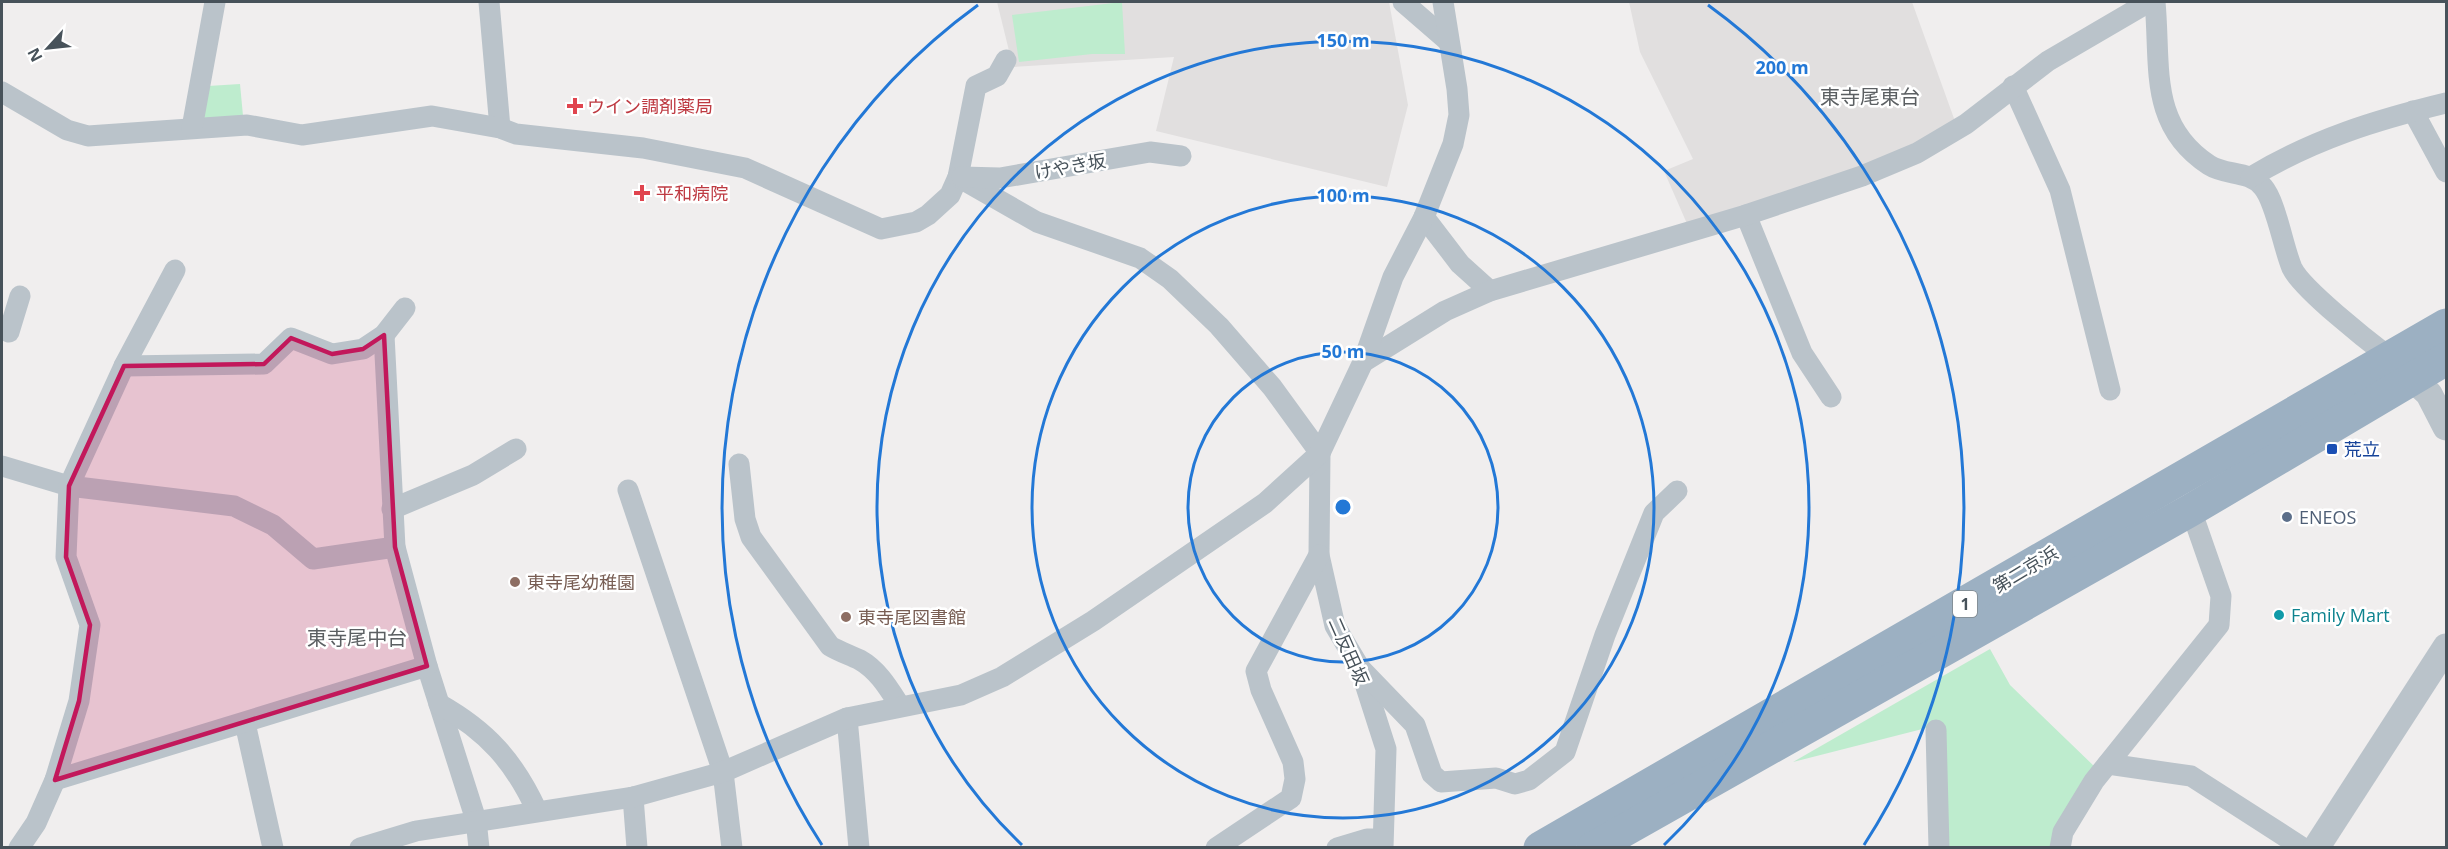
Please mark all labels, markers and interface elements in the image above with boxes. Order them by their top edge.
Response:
north arrow [18,18,78,78]
text: 150 m [1316,28,1370,52]
text: N [22,44,47,66]
text: 200 m [1755,55,1809,79]
district label: 東寺尾東台 [1820,83,1920,110]
place label: ウイン調剤薬局 [587,94,713,118]
marker: ウイン調剤薬局 [568,99,582,113]
street label: けやき坂 [1032,148,1108,184]
place label: 平和病院 [656,181,728,205]
text: 100 m [1316,183,1370,207]
marker: 平和病院 [633,184,651,202]
text: 50 m [1322,339,1364,363]
place label: 荒立 [2344,437,2380,461]
marker: 荒立 [2325,442,2339,456]
centre of rings [1333,497,1353,517]
place label: ENEOS [2299,505,2357,529]
marker: ENEOS [2280,510,2294,524]
street label: 第二京浜 [1988,540,2062,598]
place label: 東寺尾幼稚園 [527,570,635,594]
marker: 東寺尾幼稚園 [508,575,522,589]
road number: 1 [1953,591,1977,617]
place label: Family Mart [2291,603,2390,627]
place label: 東寺尾図書館 [858,605,966,629]
marker: Family Mart [2272,608,2286,622]
marker: 東寺尾図書館 [839,610,853,624]
street label: 二反田坂 [1323,613,1375,689]
district label: 東寺尾中台 [307,624,407,651]

